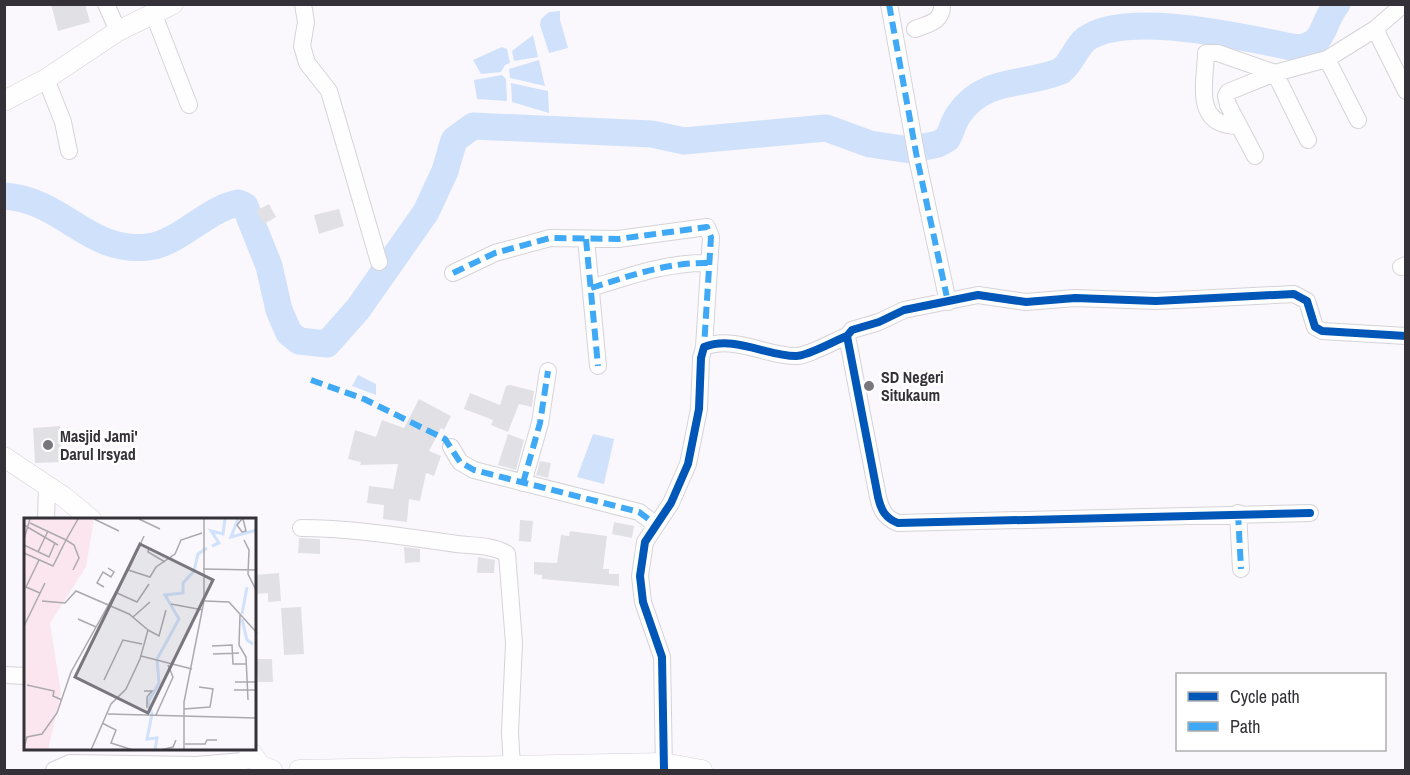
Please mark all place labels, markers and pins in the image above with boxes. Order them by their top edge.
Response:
place label: SD Negeri Situkaum [881,366,944,406]
marker: SD Negeri Situkaum [862,379,876,393]
place label: Masjid Jami' Darul Irsyad [60,425,138,465]
marker: Masjid Jami' Darul Irsyad [41,438,55,452]

